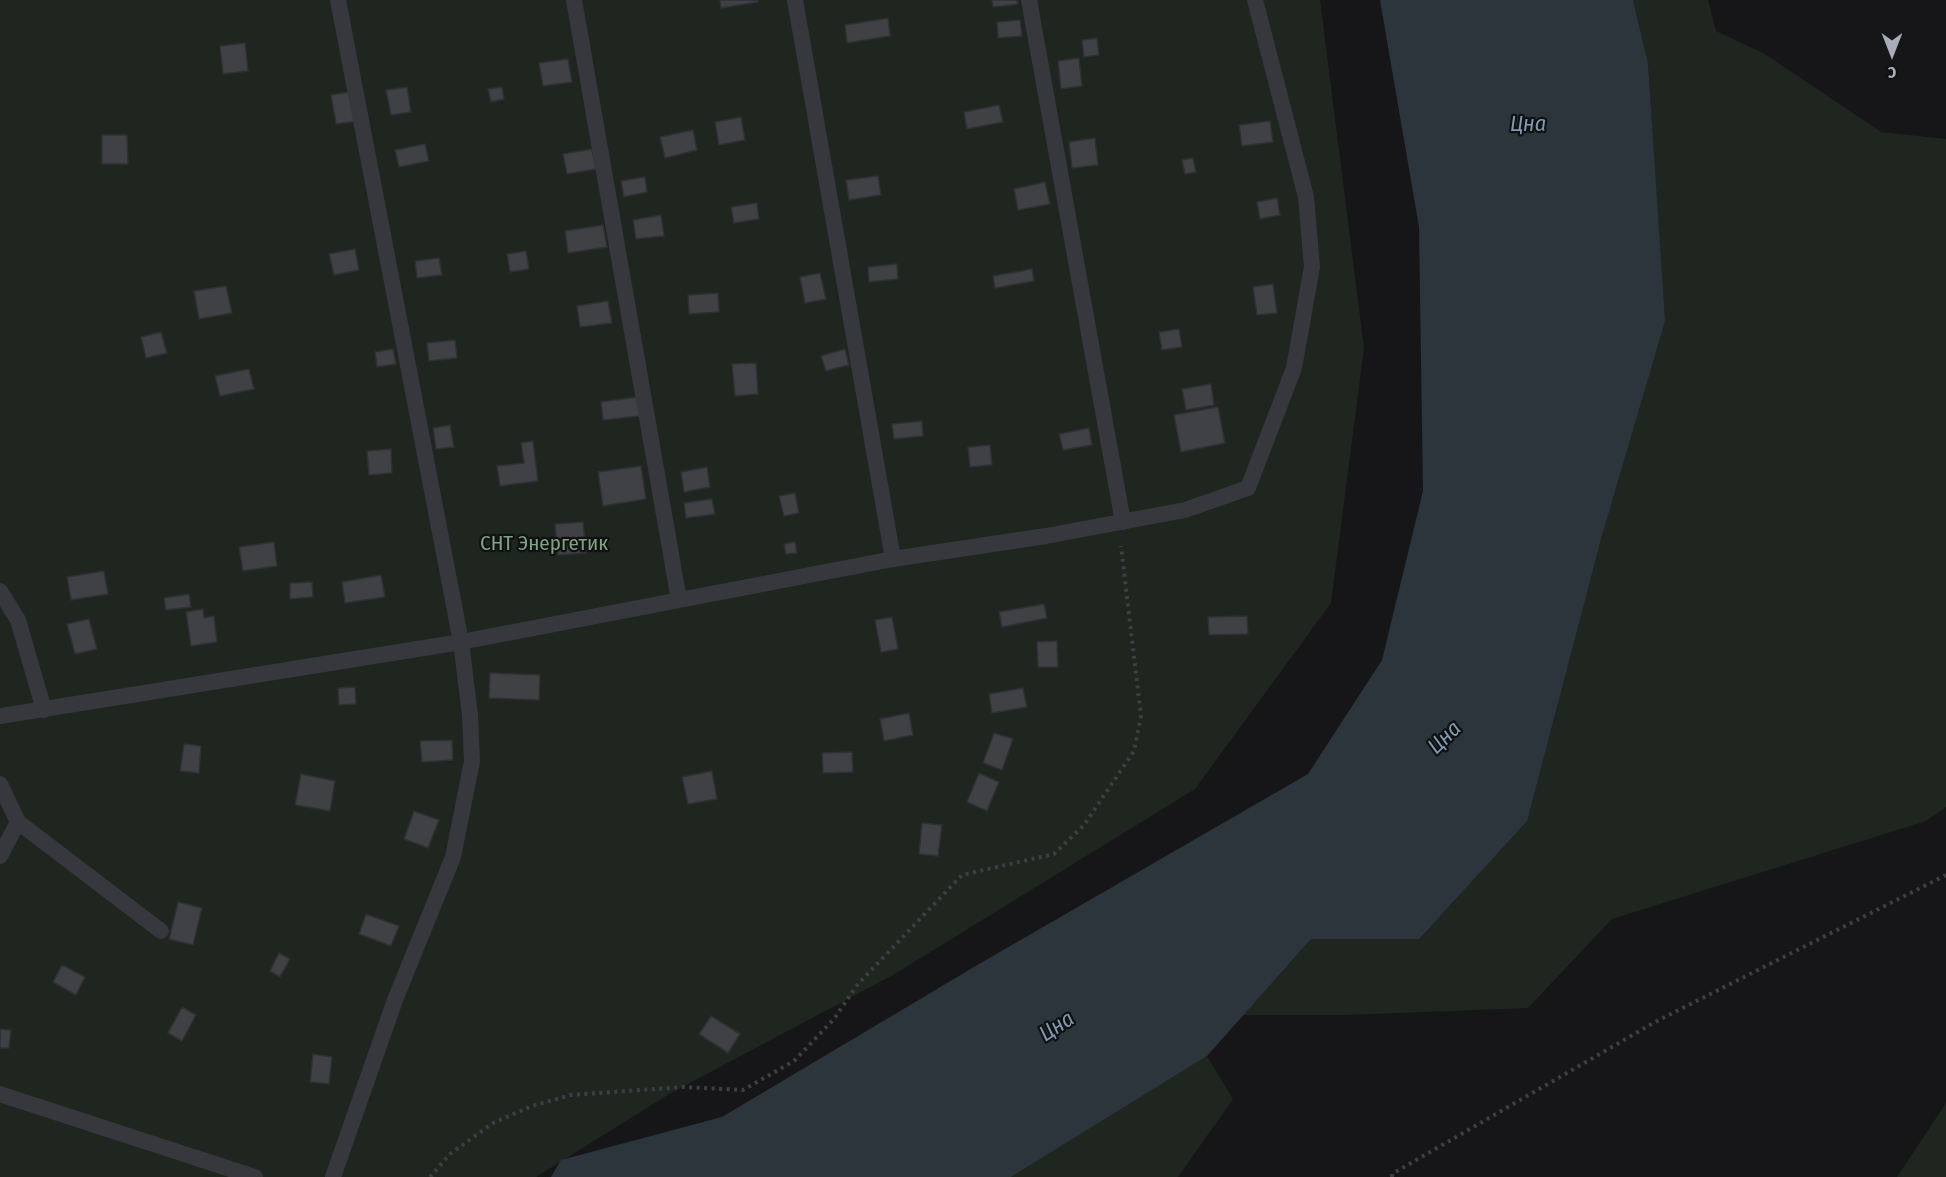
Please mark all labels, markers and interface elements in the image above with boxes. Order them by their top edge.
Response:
north arrow [1862,24,1922,84]
text: С [1888,63,1896,82]
water label: Цна [1510,112,1546,138]
park label: СНТ Энергетик [480,531,608,557]
water label: Цна [1423,716,1467,760]
water label: Цна [1035,1006,1079,1048]

